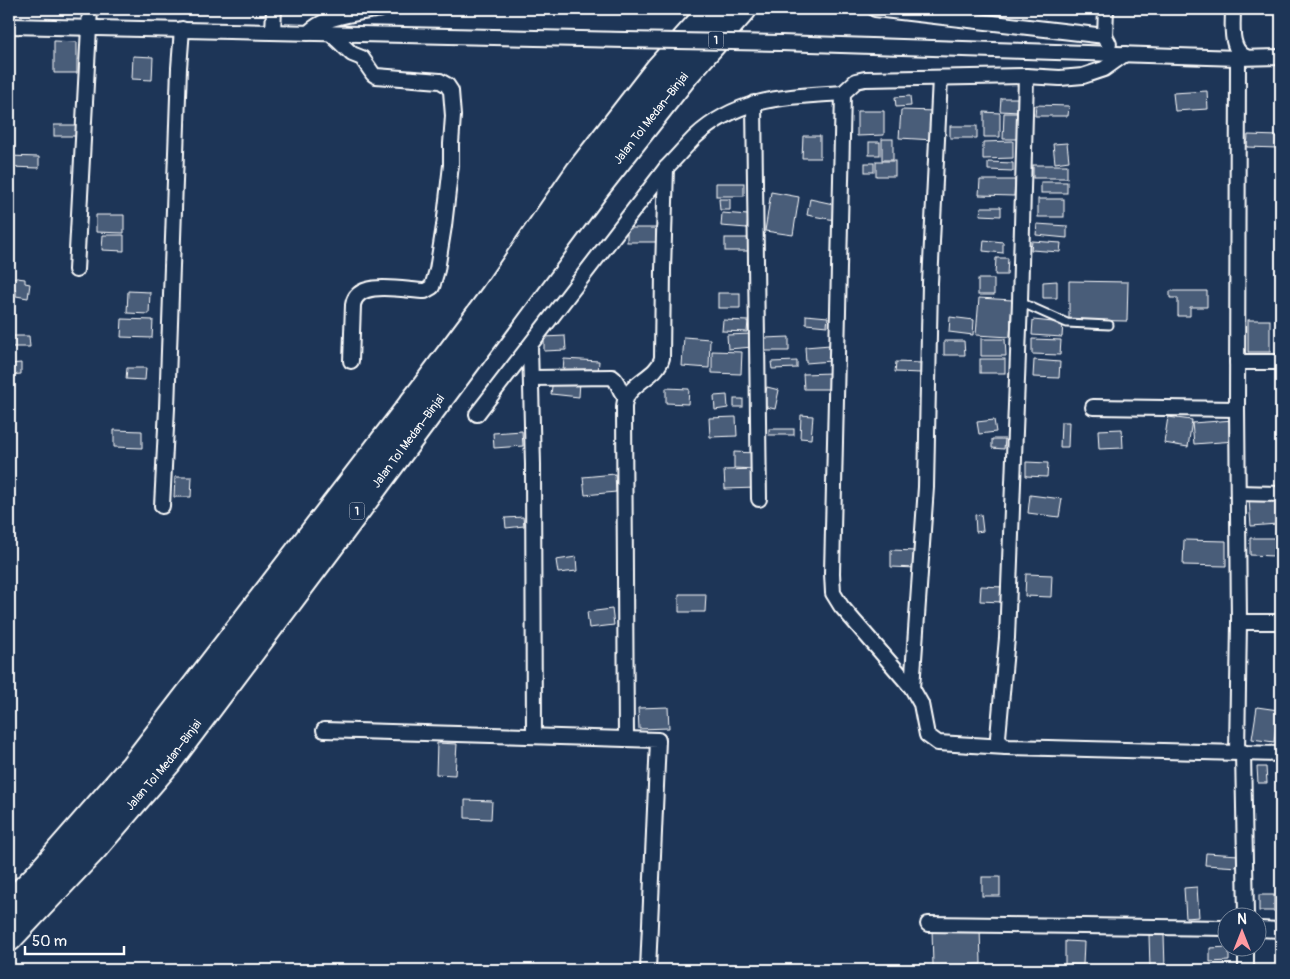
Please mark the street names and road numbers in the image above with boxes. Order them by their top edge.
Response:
road number: 1 [708,32,724,48]
street label: Jalan Tol Medan–Binjai [610,69,692,167]
street label: Jalan Tol Medan–Binjai [369,391,448,491]
road number: 1 [350,502,364,520]
street label: Jalan Tol Medan–Binjai [122,717,205,814]

